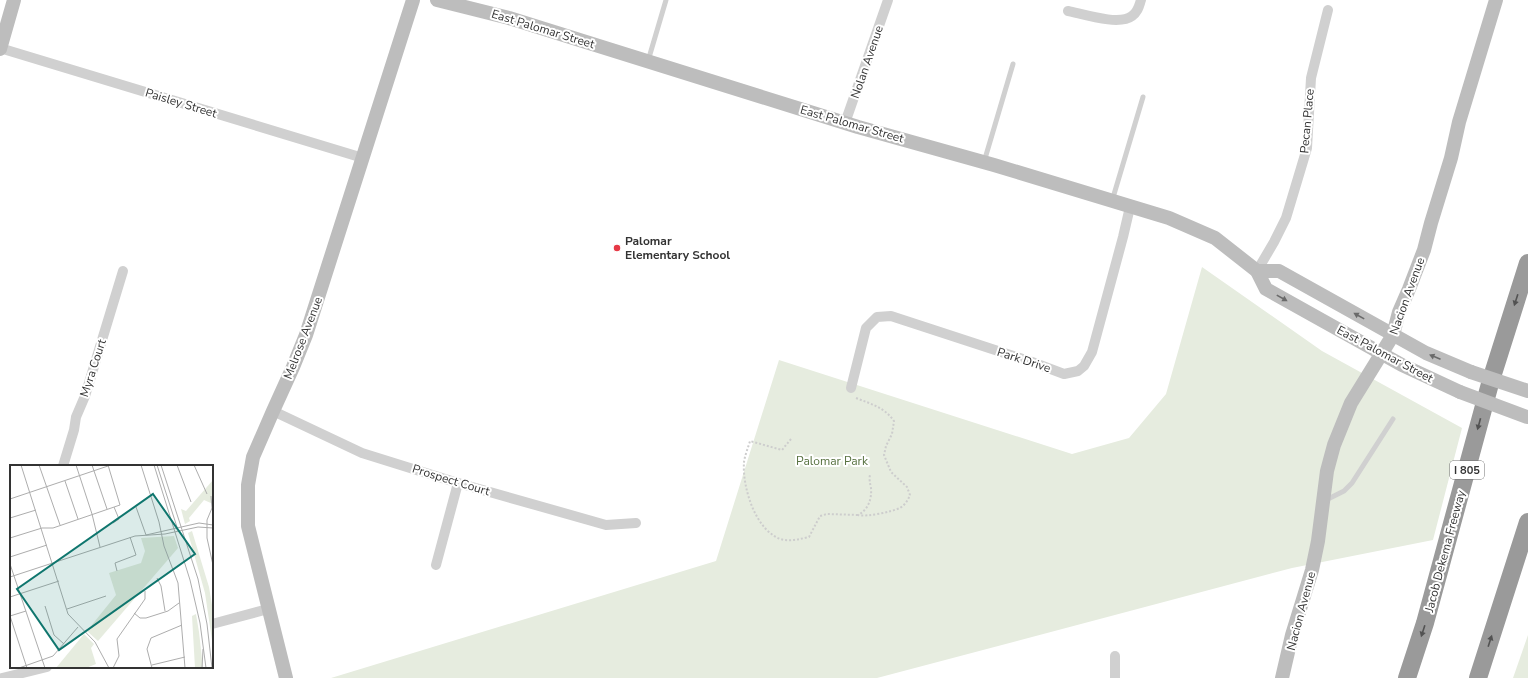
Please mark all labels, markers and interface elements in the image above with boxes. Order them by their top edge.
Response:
street label: East Palomar Street [490,6,597,53]
street label: Nolan Avenue [847,23,887,101]
street label: Paisley Street [143,85,219,122]
street label: Pecan Place [1296,88,1318,154]
street label: East Palomar Street [798,102,906,147]
place label: Palomar Elementary School [625,233,730,263]
marker: Palomar Elementary School [612,243,622,253]
street label: Nacion Avenue [1386,255,1428,337]
street label: Melrose Avenue [280,294,326,382]
one-way arrow [1513,294,1519,306]
one-way arrow [1276,295,1288,302]
one-way arrow [1353,313,1365,319]
street label: East Palomar Street [1334,322,1437,387]
street label: Myra Court [76,336,110,399]
street label: Park Drive [995,344,1053,376]
one-way arrow [1429,354,1440,360]
one-way arrow [1476,419,1482,431]
park label: Palomar Park [796,453,869,469]
street label: Prospect Court [410,461,492,500]
road number: I 805 [1450,461,1484,479]
inset map [10,465,213,668]
street label: Jacob Dekema Freeway [1421,488,1469,615]
street label: Nacion Avenue [1283,570,1319,652]
one-way arrow [1420,625,1426,637]
one-way arrow [1487,635,1493,647]

